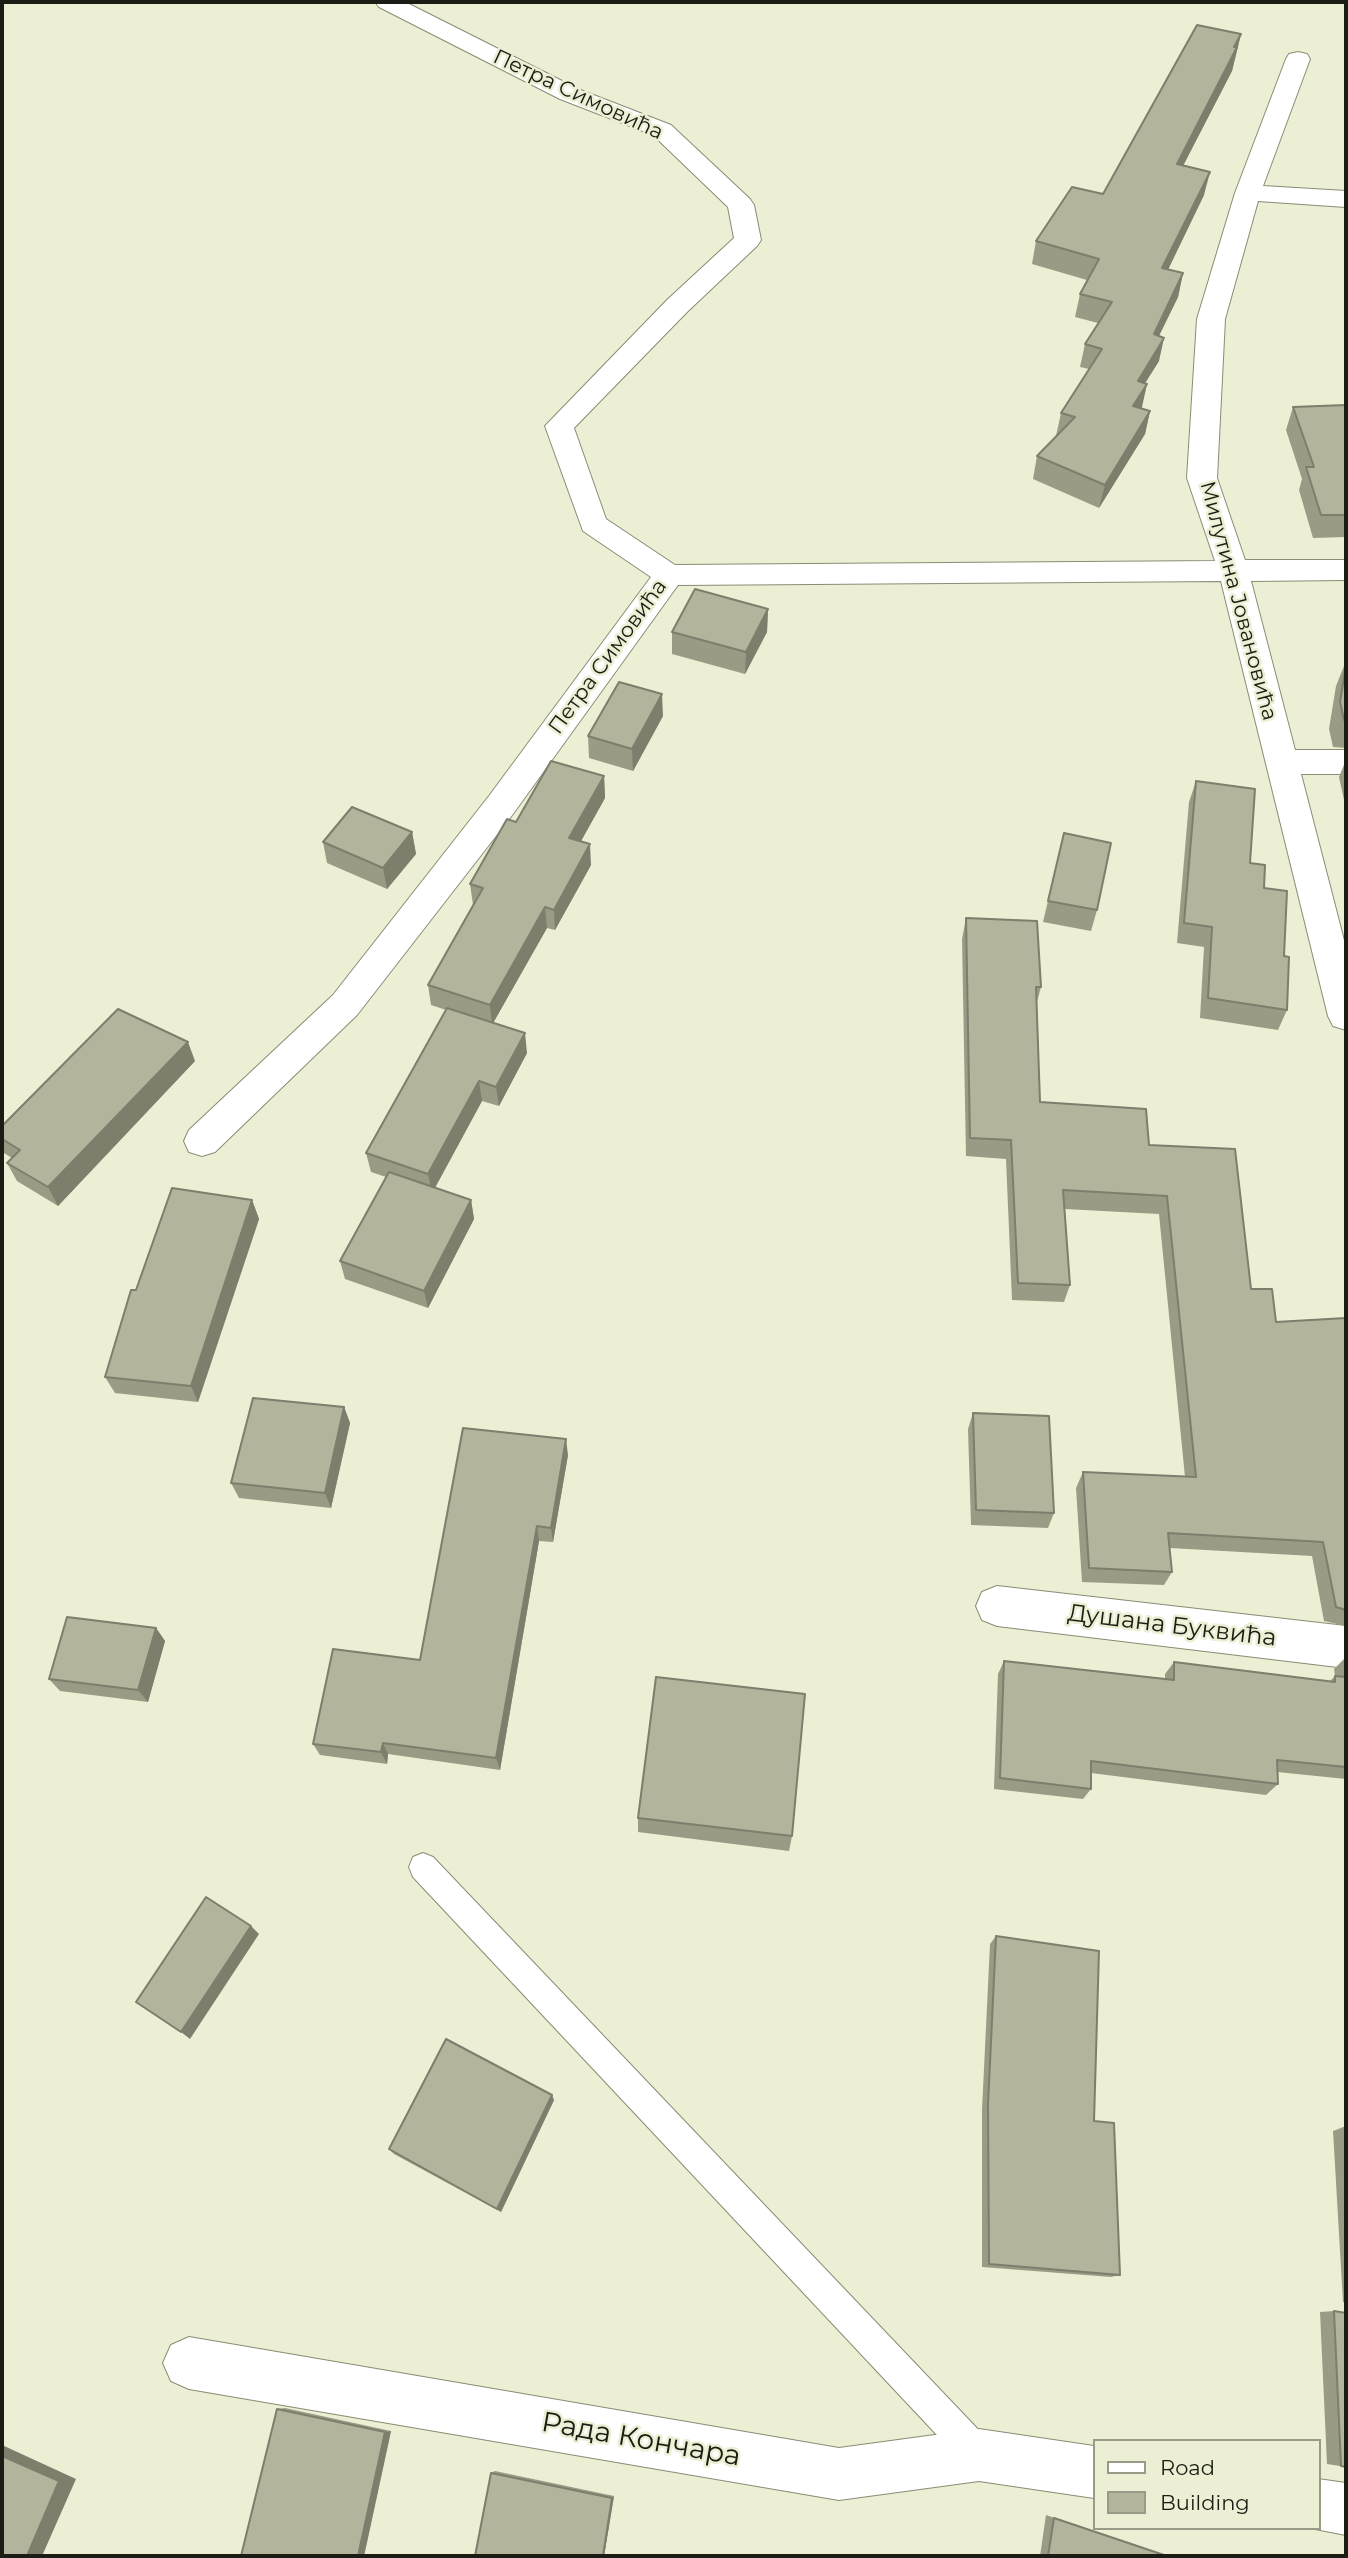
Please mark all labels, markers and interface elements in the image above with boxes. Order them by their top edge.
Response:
street label: Петра Симовића [489,45,667,145]
street label: Милутина Јовановића [1194,479,1282,723]
street label: Петра Симовића [543,575,673,739]
street label: Душана Буквића [1066,1599,1278,1653]
street label: Рада Кончара [539,2406,743,2474]
legend [1092,2439,1320,2530]
text: Road [1160,2455,1215,2480]
text: Building [1160,2490,1250,2515]

